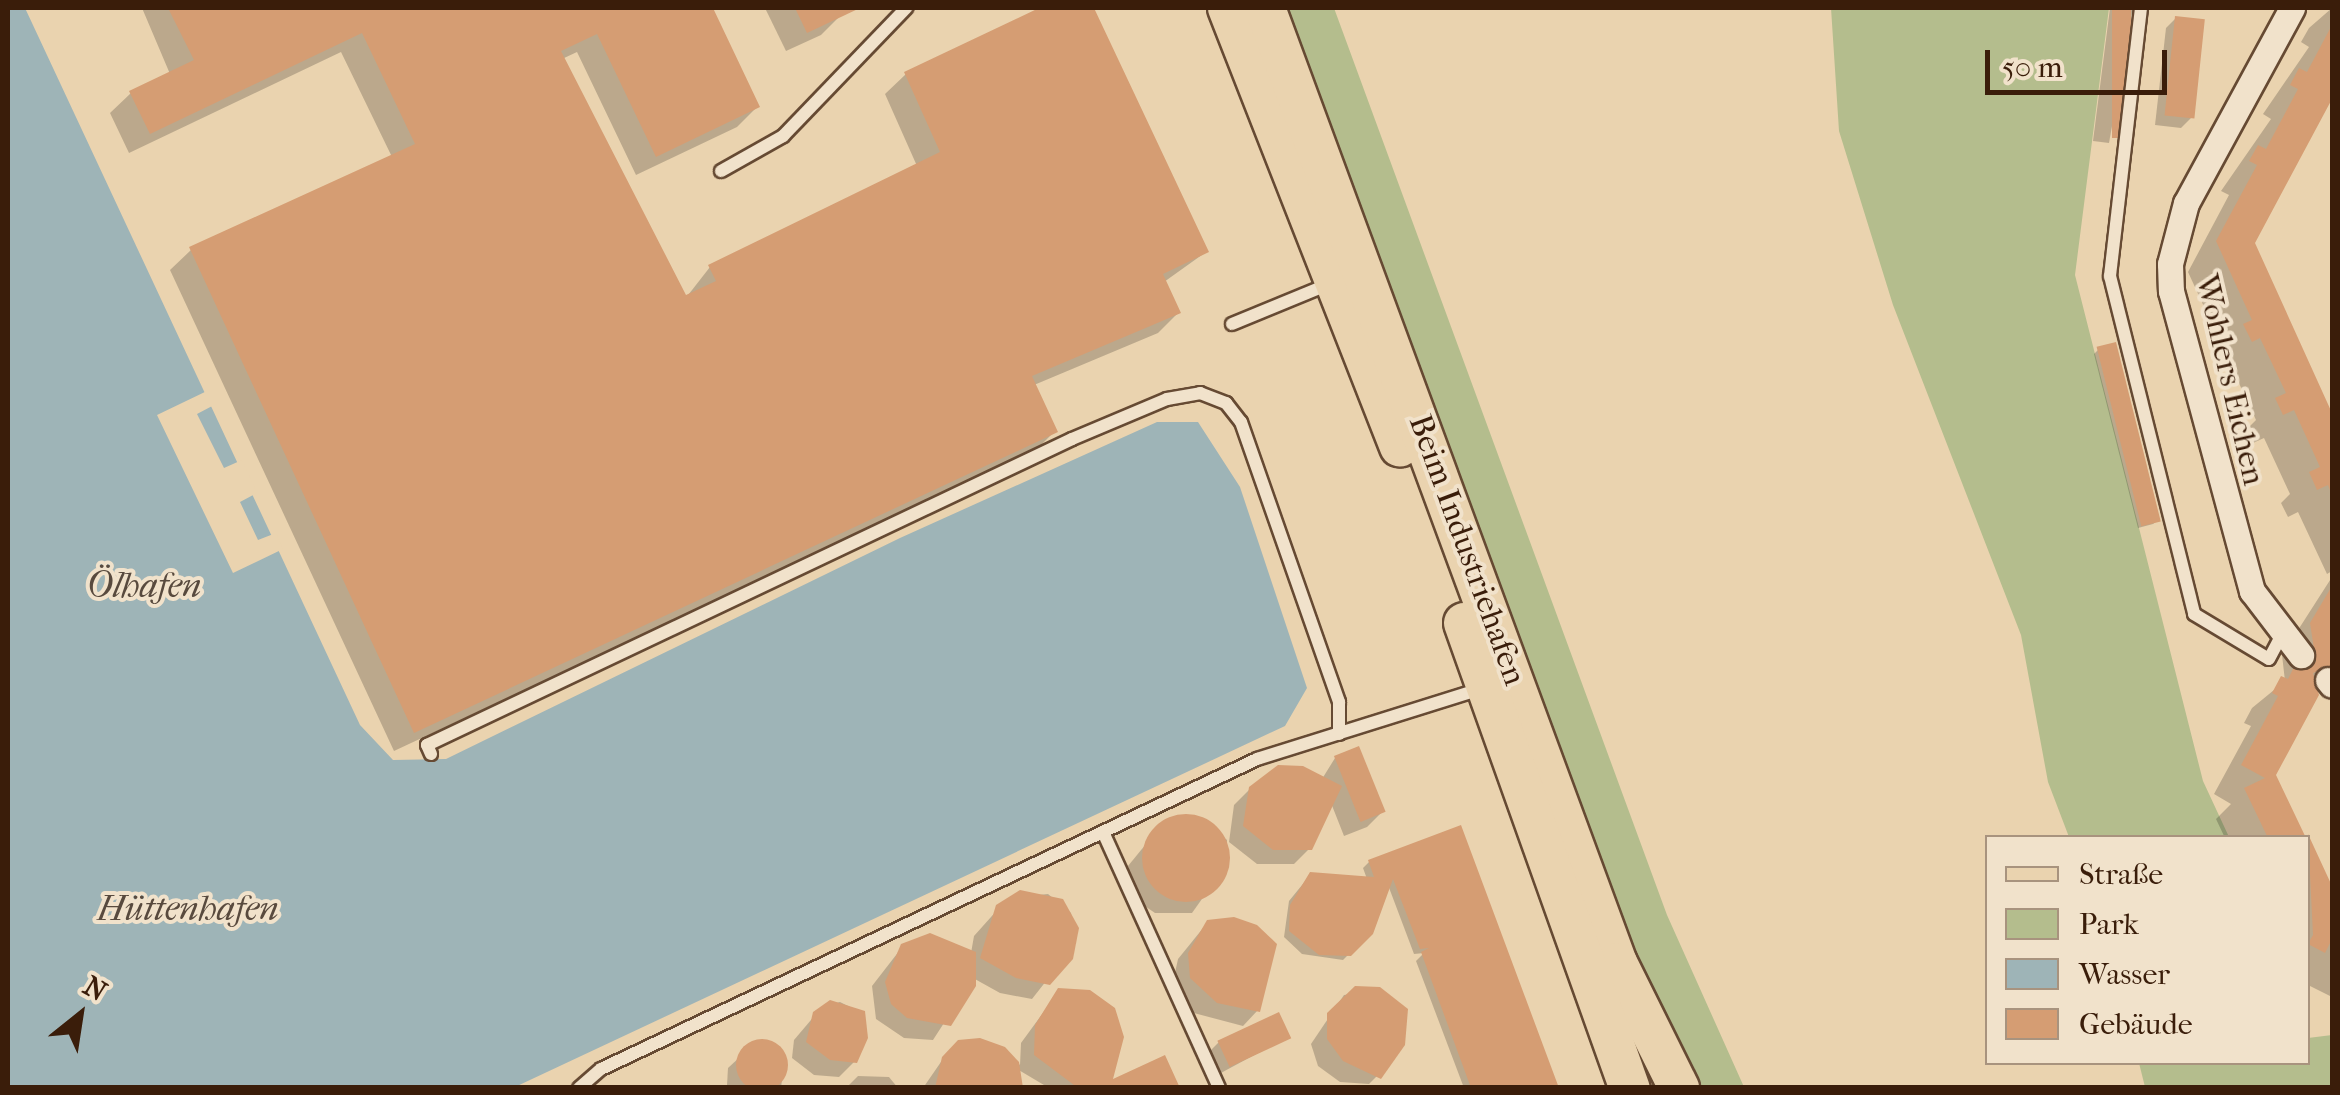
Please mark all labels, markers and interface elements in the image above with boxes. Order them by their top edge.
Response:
scale bar [1990,30,2172,92]
text: 50 m [2002,50,2063,85]
street label: Wohlers Eichen [2187,271,2273,489]
street label: Beim Industriehafen [1400,410,1534,690]
water label: Ölhafen [87,565,201,607]
legend [1985,835,2310,1065]
text: Straße [2079,857,2163,892]
water label: Hüttenhafen [97,888,279,930]
text: Park [2079,907,2139,942]
text: Wasser [2079,957,2170,992]
north arrow [30,965,130,1065]
text: N [78,969,113,1008]
text: Gebäude [2079,1007,2193,1042]

